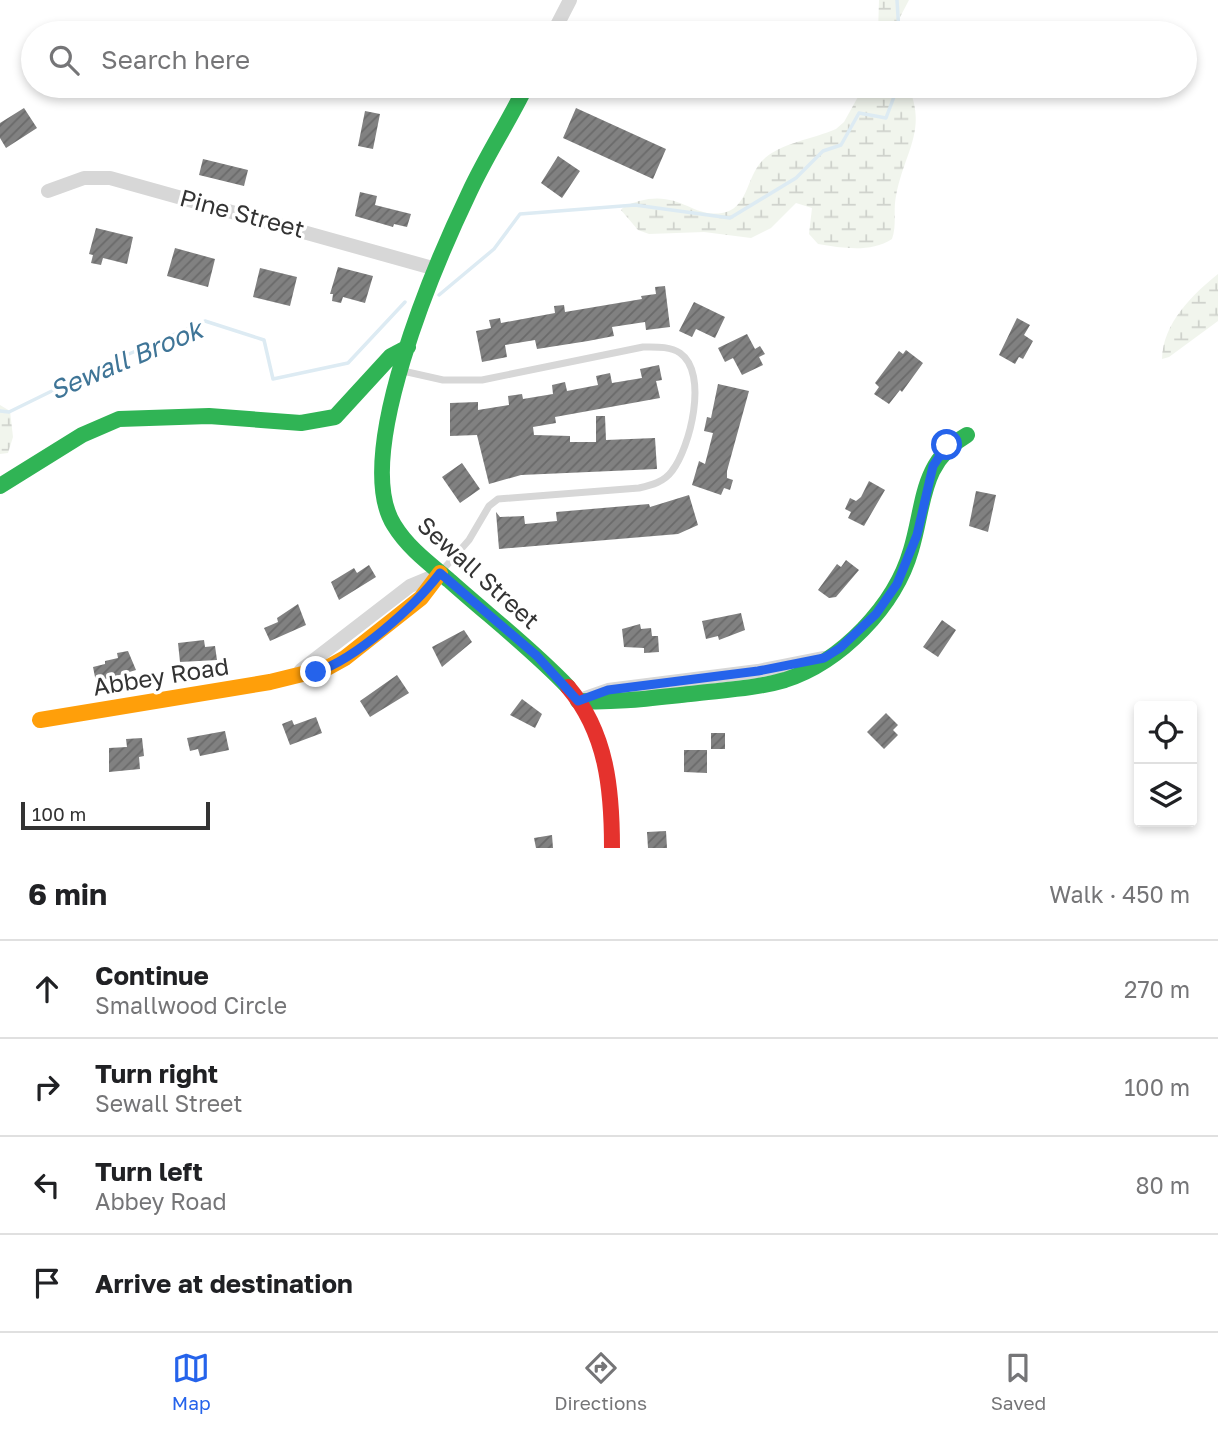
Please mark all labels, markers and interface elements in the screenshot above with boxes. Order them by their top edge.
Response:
search box [21,21,1197,98]
icon: search [45,41,83,79]
text: Search here [101,44,250,75]
street label: Pine Street [177,182,308,243]
water label: Sewall Brook [45,313,209,406]
route start [931,429,962,460]
street label: Sewall Street [412,510,546,634]
street label: Abbey Road [91,650,231,701]
route end [300,656,331,687]
map controls [1134,701,1197,827]
button: locate [1134,701,1197,764]
button: layers [1134,764,1197,827]
scale bar [21,799,210,831]
text: 100 m [32,802,86,825]
text: 6 min [28,876,107,912]
text: Walk · 450 m [1049,880,1190,908]
text: Continue [95,960,209,991]
icon: ahead [28,970,66,1008]
text: 270 m [1124,975,1190,1003]
text: Smallwood Circle [95,991,287,1019]
text: Turn right [95,1058,218,1089]
icon: right [28,1068,66,1106]
text: 100 m [1124,1073,1190,1101]
text: Sewall Street [95,1089,243,1117]
text: Turn left [95,1156,203,1187]
icon: left [28,1166,66,1204]
text: 80 m [1136,1171,1190,1199]
text: Abbey Road [95,1187,227,1215]
icon: arrive [28,1264,66,1302]
text: Arrive at destination [95,1268,353,1299]
tab: Map [172,1349,211,1414]
tab: Directions [554,1349,647,1414]
tab: Saved [991,1349,1046,1414]

